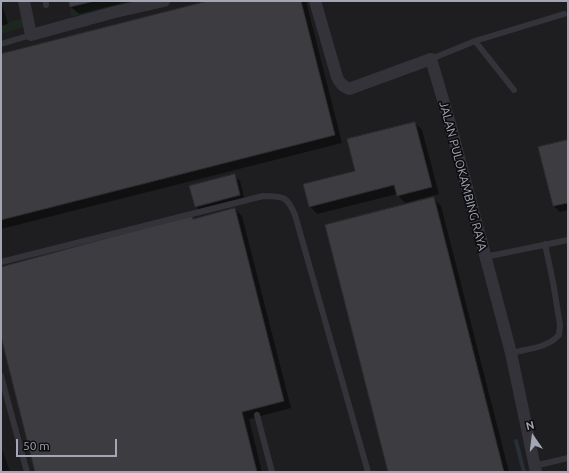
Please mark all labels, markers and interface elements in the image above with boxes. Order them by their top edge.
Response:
street label: JALAN PULOKAMBING RAYA [436,100,490,252]
north arrow [513,417,553,457]
text: N [525,419,536,432]
scale bar [18,431,119,457]
text: 50 m [23,439,50,452]

